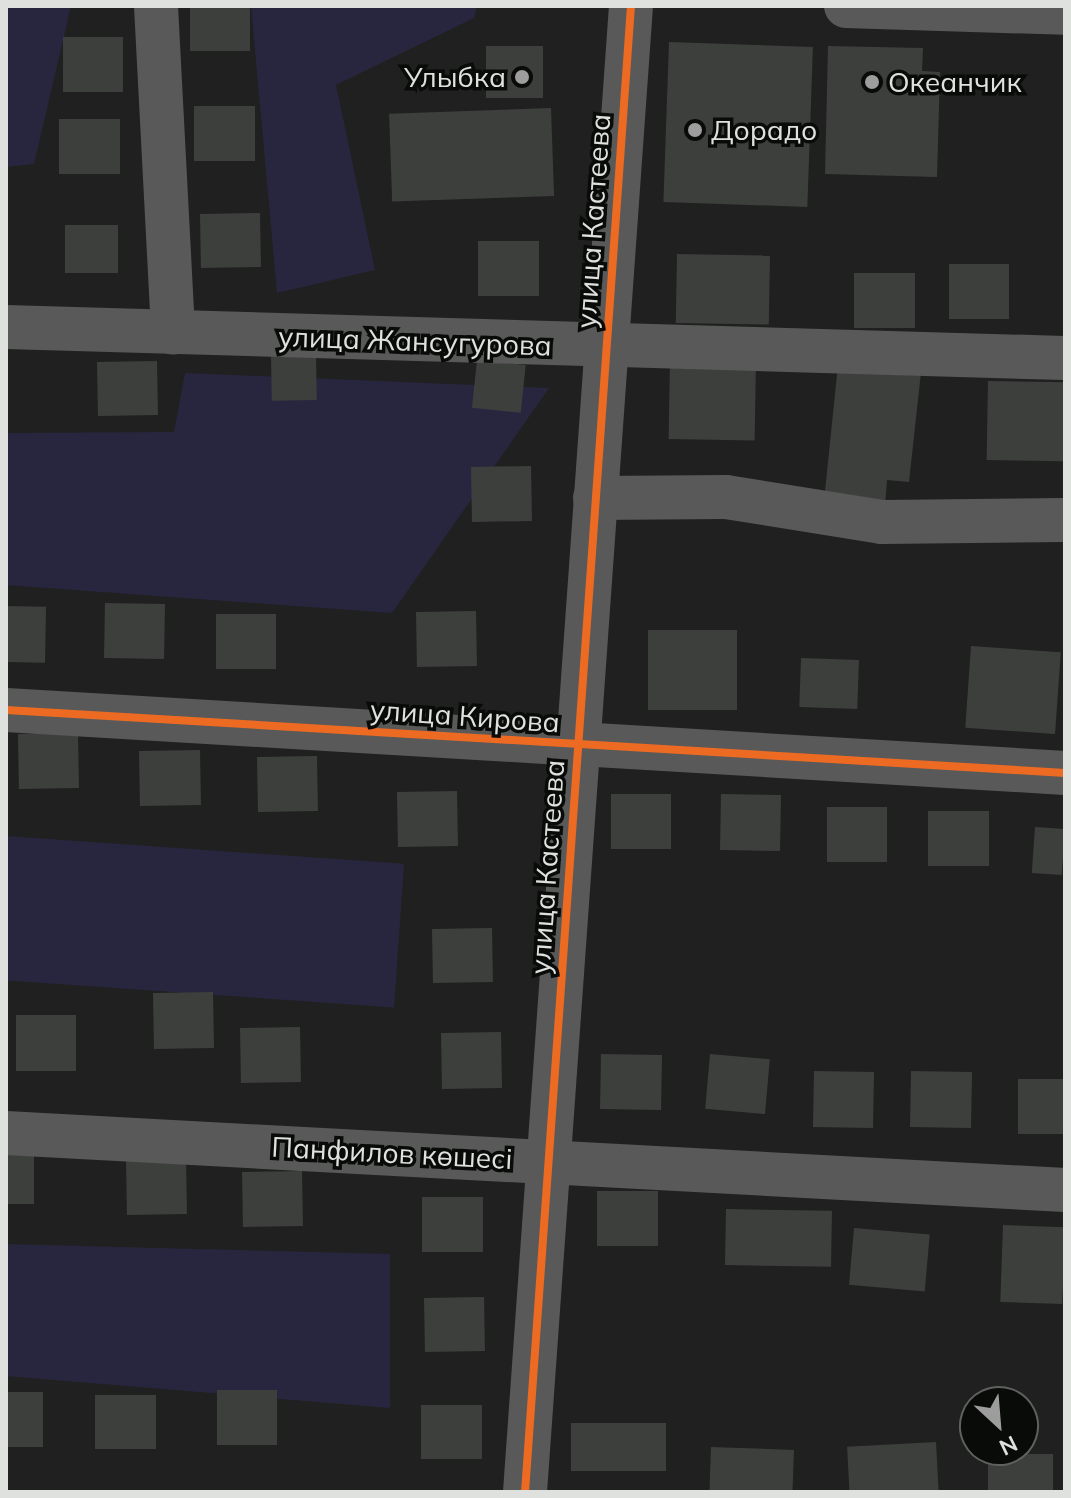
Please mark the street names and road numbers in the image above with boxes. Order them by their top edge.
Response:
street label: улица Кастеева [569,113,617,329]
street label: улица Жансугурова [278,319,552,363]
street label: улица Кирова [369,693,561,739]
street label: улица Кастеева [523,759,571,975]
street label: Панфилов көшесі [271,1130,513,1176]

